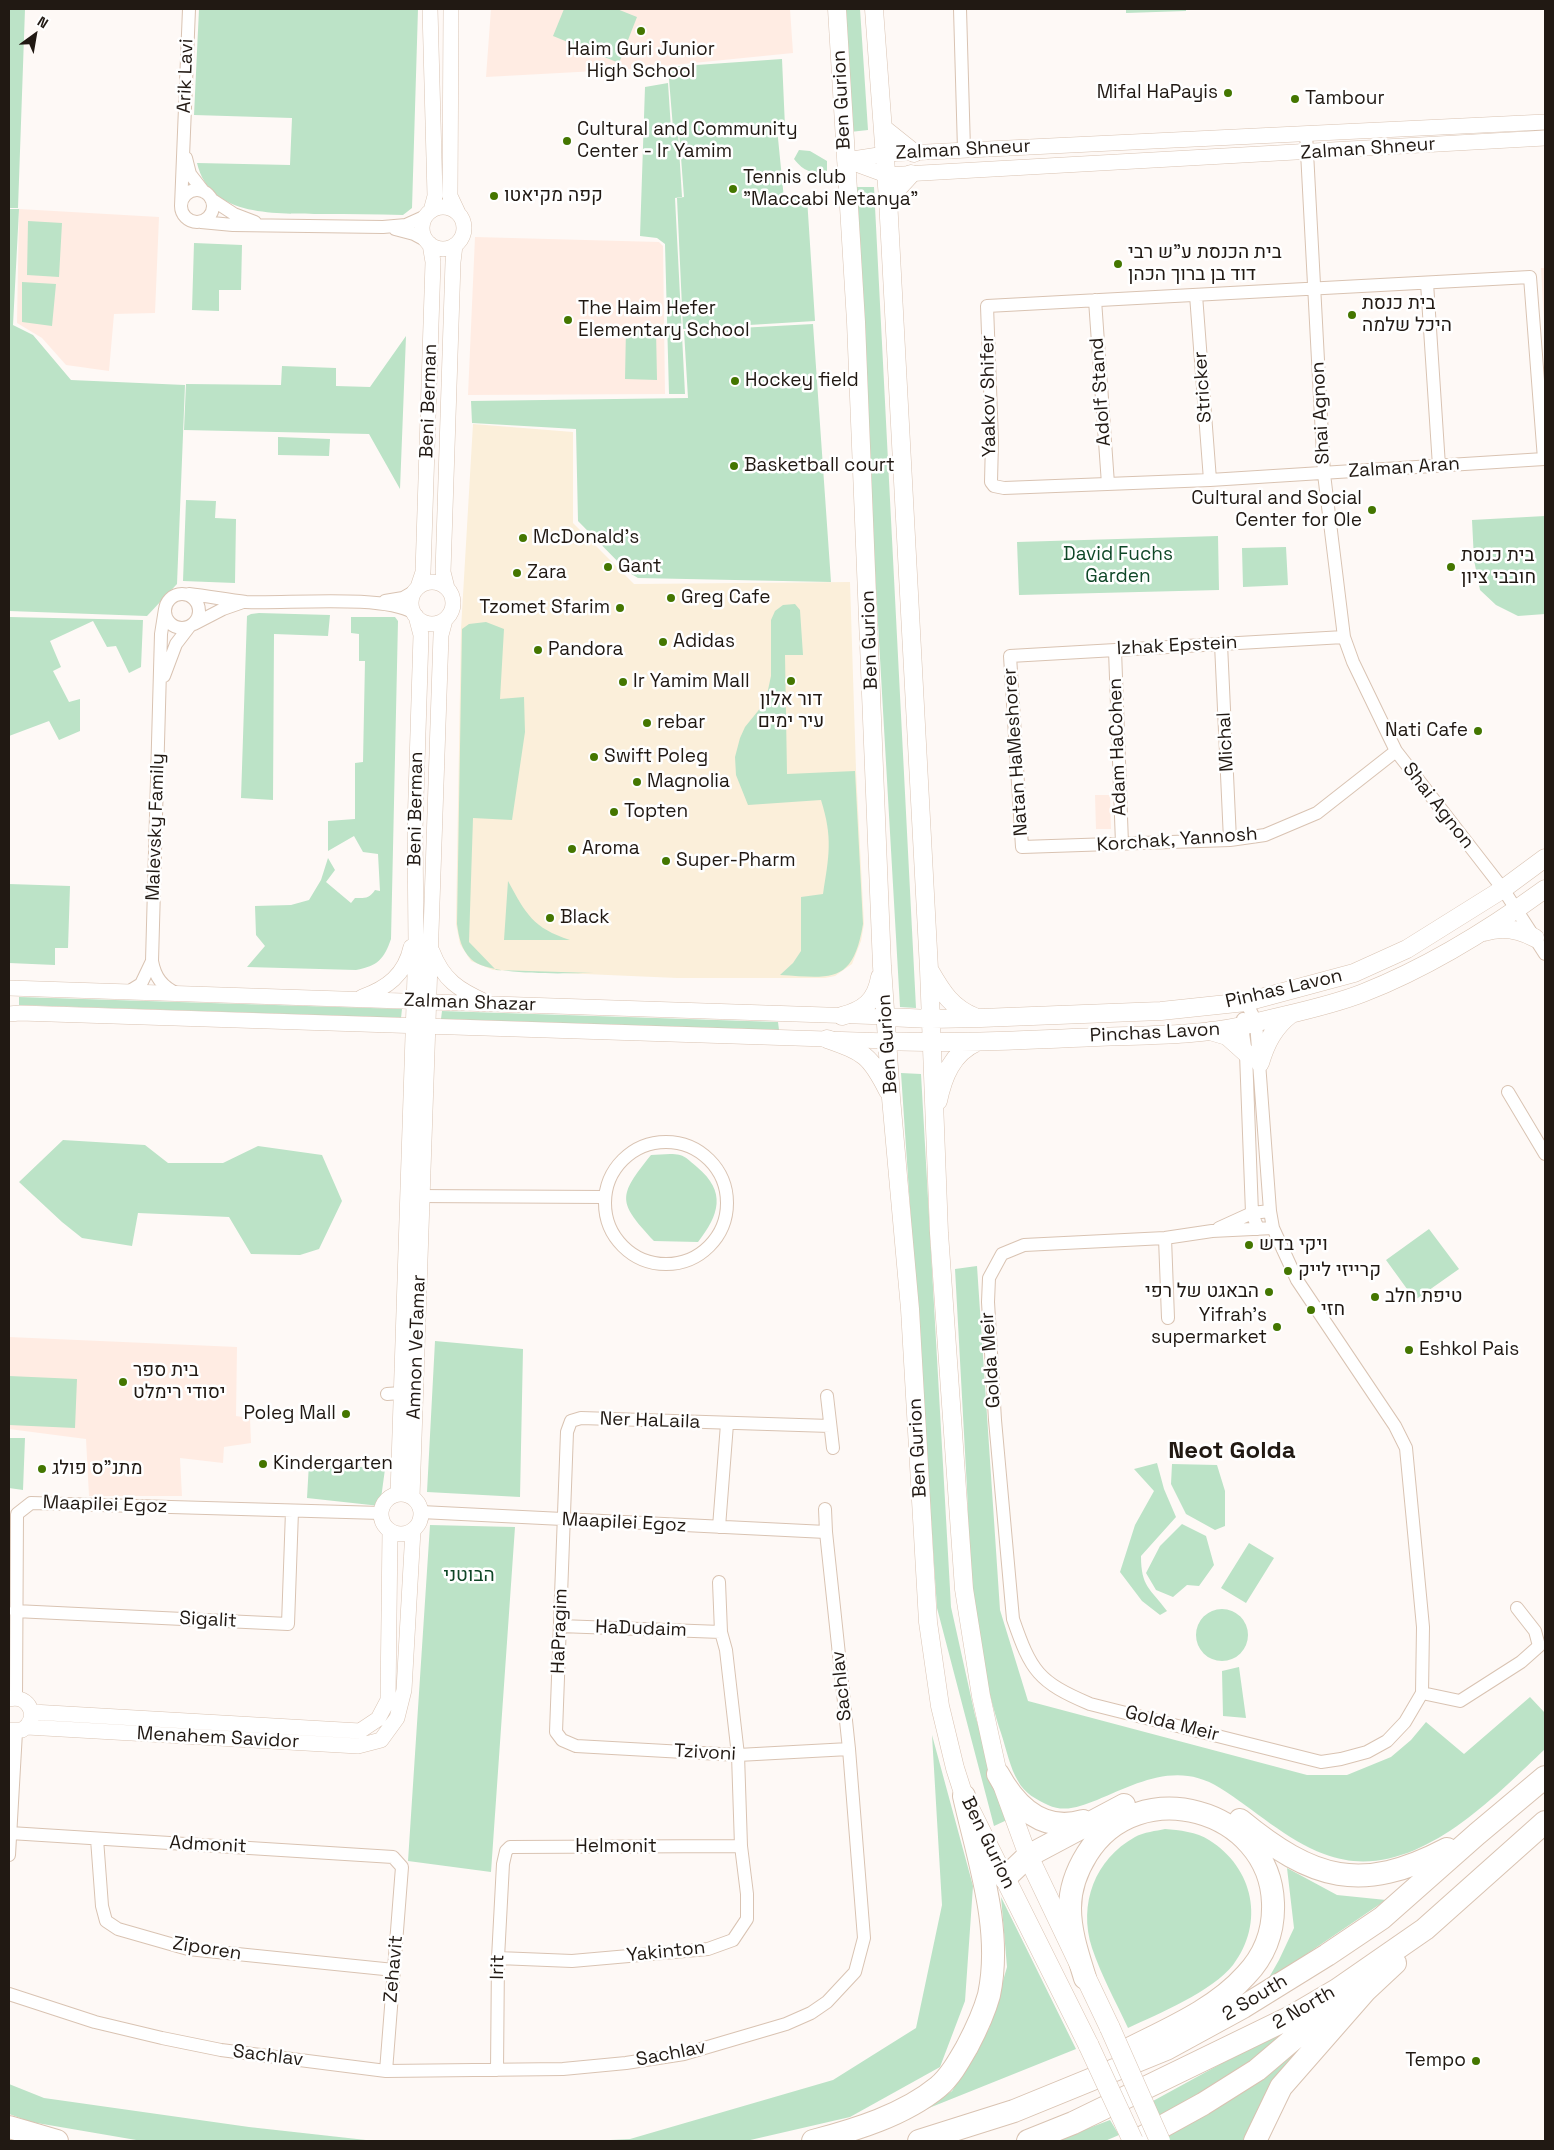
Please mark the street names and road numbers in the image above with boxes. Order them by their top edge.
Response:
street label: Arik Lavi [173,38,199,114]
street label: Ben Gurion [828,50,856,150]
street label: Zalman Shneur [1300,133,1436,165]
street label: Zalman Shneur [895,135,1031,165]
street label: Yaakov Shifer [977,335,1001,457]
street label: Adolf Stand [1086,337,1116,447]
street label: Beni Berman [416,343,442,459]
street label: Stricker [1189,350,1217,424]
street label: Shai Agnon [1307,361,1335,465]
street label: Zalman Aran [1347,453,1461,483]
street label: Ben Gurion [857,590,883,690]
street label: Izhak Epstein [1116,631,1238,661]
street label: Natan HaMeshorer [999,667,1033,837]
street label: Adam HaCohen [1104,678,1132,816]
street label: Michal [1213,712,1239,772]
street label: Beni Berman [404,751,428,867]
street label: Malevsky Family [142,753,170,901]
street label: Shai Agnon [1397,758,1479,854]
street label: Korchak, Yannosh [1096,823,1258,857]
street label: Pinhas Lavon [1223,964,1345,1014]
street label: Zalman Shazar [403,989,537,1017]
street label: Ben Gurion [873,993,903,1095]
street label: Pinchas Lavon [1089,1018,1221,1048]
street label: Amnon VeTamar [403,1274,431,1420]
street label: Golda Meir [976,1311,1006,1409]
street label: Ben Gurion [904,1398,932,1498]
street label: Ner HaLaila [599,1408,701,1434]
street label: Maapilei Egoz [42,1491,168,1519]
street label: Maapilei Egoz [561,1508,687,1538]
street label: HaPragim [547,1588,573,1674]
street label: Sigalit [179,1607,237,1633]
street label: HaDudaim [595,1616,687,1642]
street label: Sachlav [827,1650,857,1722]
street label: Golda Meir [1122,1701,1222,1747]
street label: Menahem Savidor [136,1722,300,1754]
street label: Tzivoni [673,1740,737,1766]
street label: Ben Gurion [956,1793,1020,1893]
street label: Admonit [169,1832,247,1858]
street label: Helmonit [575,1836,657,1858]
street label: Ziporen [171,1932,243,1966]
street label: Zehavit [380,1934,408,2004]
street label: Yakinton [626,1937,706,1967]
street label: Irit [486,1954,510,1980]
street label: 2 South [1218,1970,1292,2026]
street label: 2 North [1269,1981,1339,2035]
street label: Sachlav [634,2036,708,2072]
street label: Sachlav [232,2040,304,2072]

